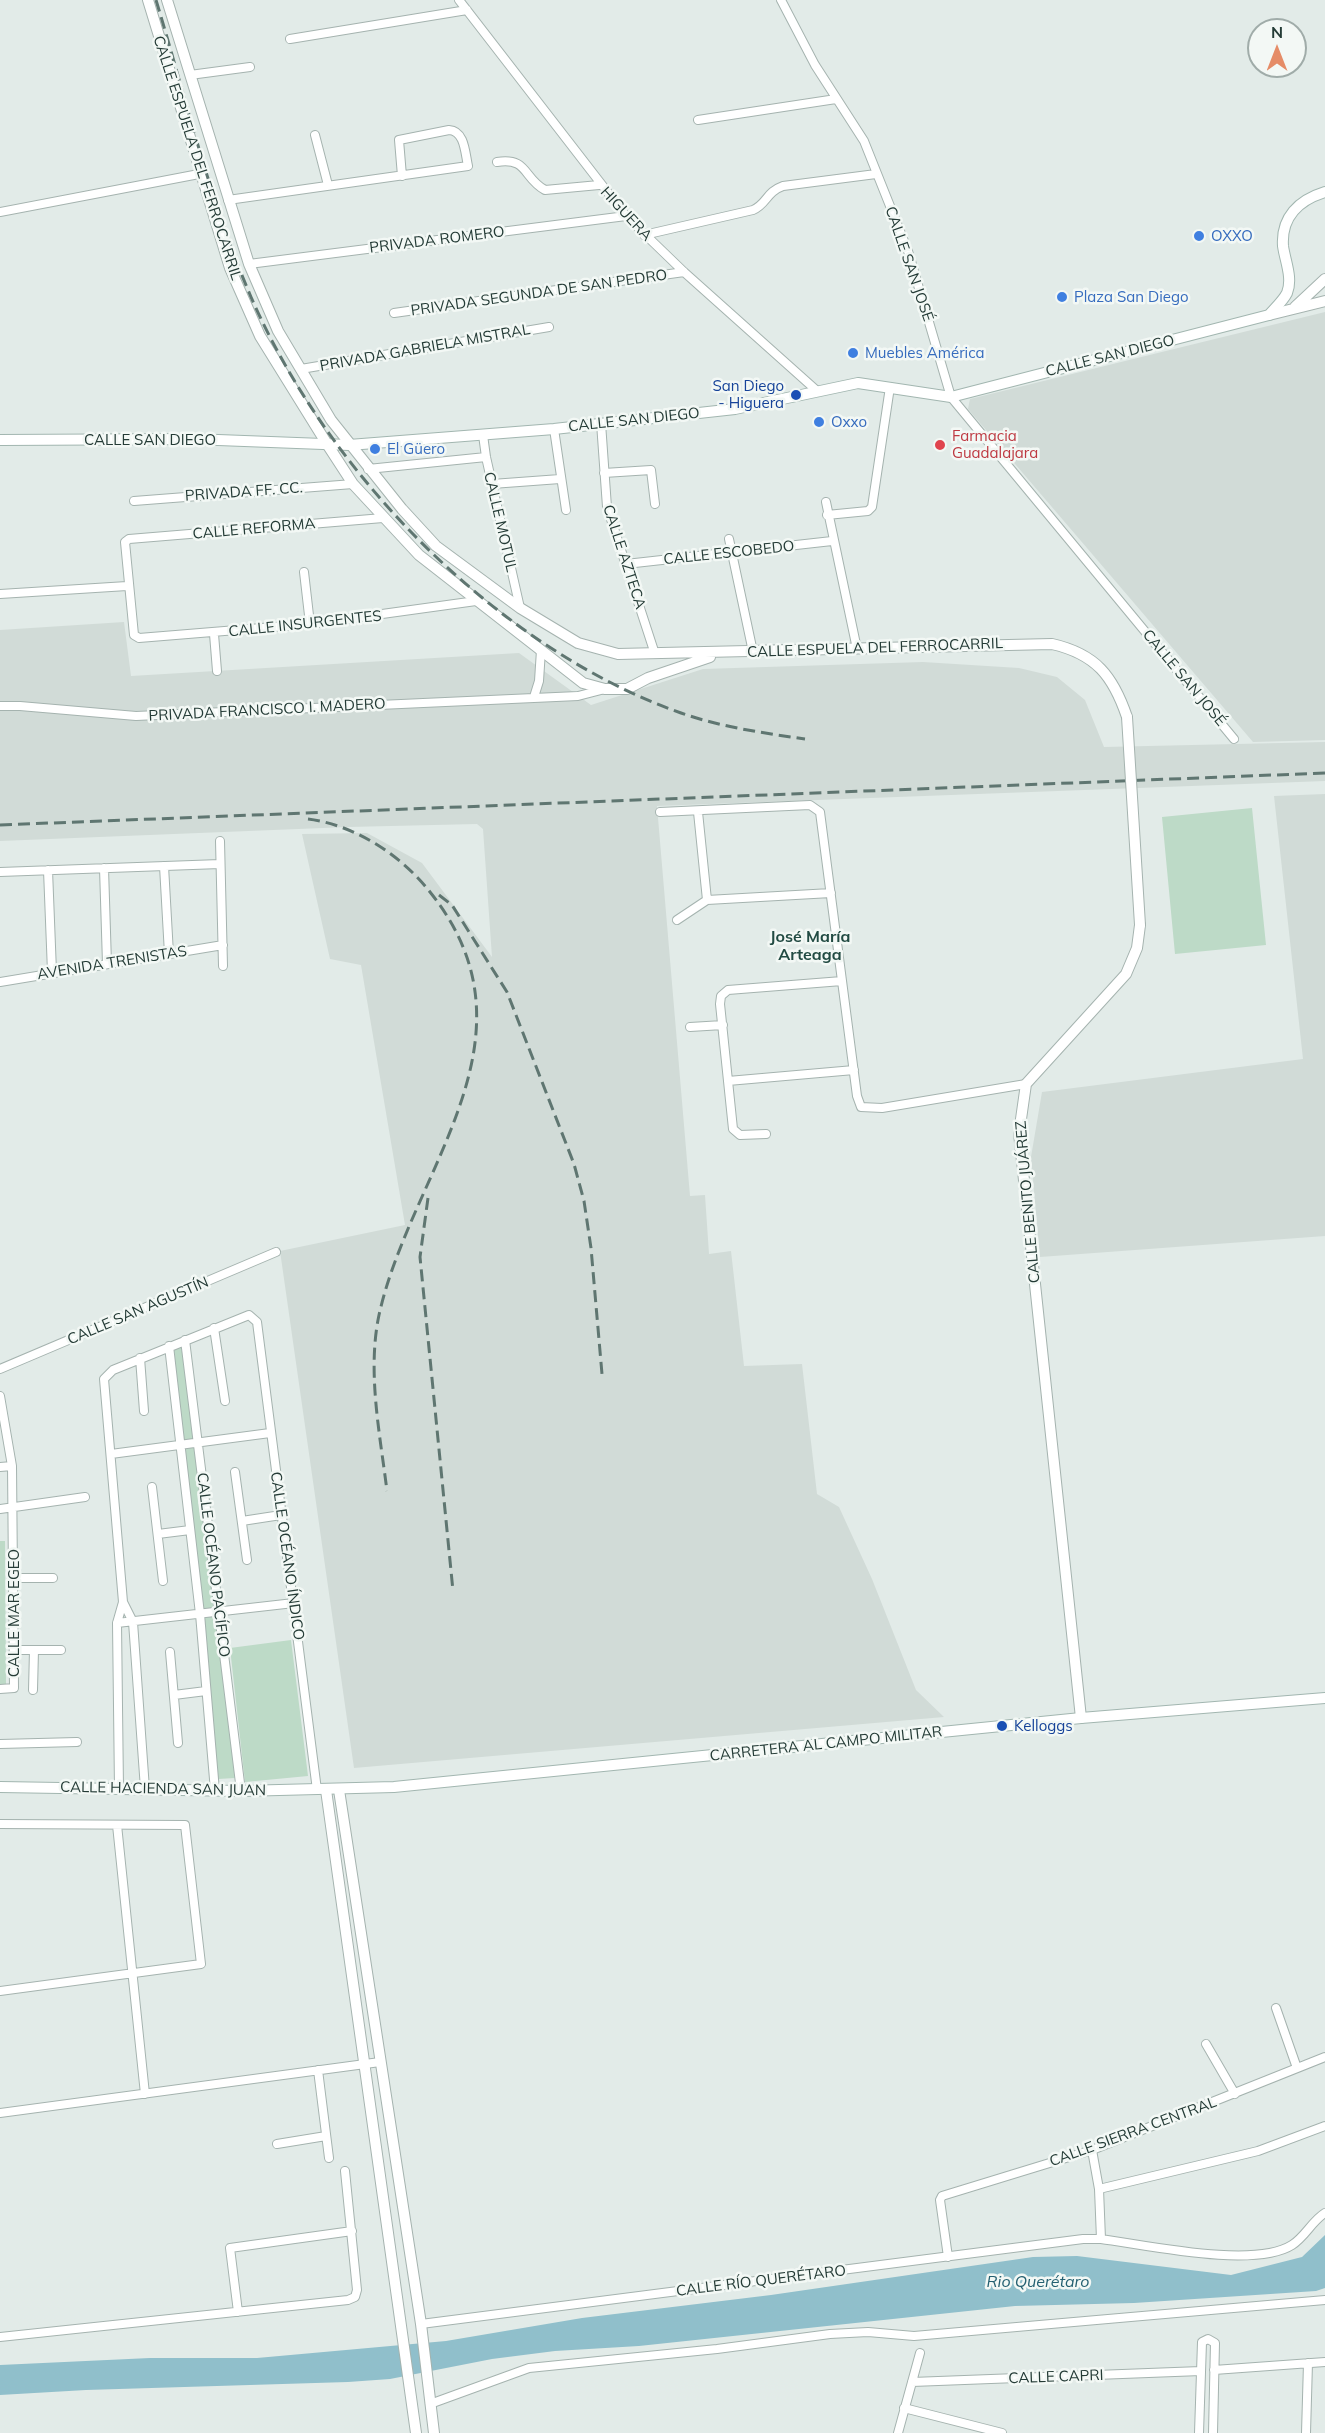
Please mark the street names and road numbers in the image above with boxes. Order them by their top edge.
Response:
street label: CALLE ESPUELA DEL FERROCARRIL [149,34,245,282]
street label: HIGUERA [596,183,656,245]
street label: CALLE SAN JOSÉ [881,204,937,324]
street label: PRIVADA ROMERO [368,223,506,257]
street label: PRIVADA SEGUNDA DE SAN PEDRO [410,266,668,320]
street label: PRIVADA GABRIELA MISTRAL [319,321,531,375]
street label: CALLE SAN DIEGO [1044,331,1176,381]
street label: CALLE SAN DIEGO [567,404,701,436]
street label: CALLE SAN DIEGO [84,431,216,449]
street label: CALLE MOTUL [480,470,520,574]
street label: PRIVADA FF. CC. [184,479,304,505]
street label: CALLE AZTECA [599,503,649,611]
street label: CALLE REFORMA [192,515,316,543]
street label: CALLE ESCOBEDO [663,537,795,569]
street label: CALLE INSURGENTES [228,607,382,641]
street label: CALLE SAN JOSÉ [1138,626,1230,730]
street label: CALLE ESPUELA DEL FERROCARRIL [747,635,1003,661]
street label: PRIVADA FRANCISCO I. MADERO [148,695,386,725]
street label: AVENIDA TRENISTAS [36,942,188,984]
street label: CALLE BENITO JUÁREZ [1012,1120,1044,1284]
street label: CALLE SAN AGUSTÍN [65,1273,211,1349]
street label: CALLE OCÉANO ÍNDICO [266,1471,308,1641]
street label: CALLE OCÉANO PACÍFICO [193,1472,233,1658]
street label: CALLE MAR EGEO [5,1549,23,1677]
street label: CARRETERA AL CAMPO MILITAR [709,1723,943,1765]
street label: CALLE HACIENDA SAN JUAN [60,1778,266,1800]
street label: CALLE SIERRA CENTRAL [1047,2093,1219,2171]
street label: CALLE RÍO QUERÉTARO [675,2262,847,2300]
street label: CALLE CAPRI [1008,2366,1104,2388]

